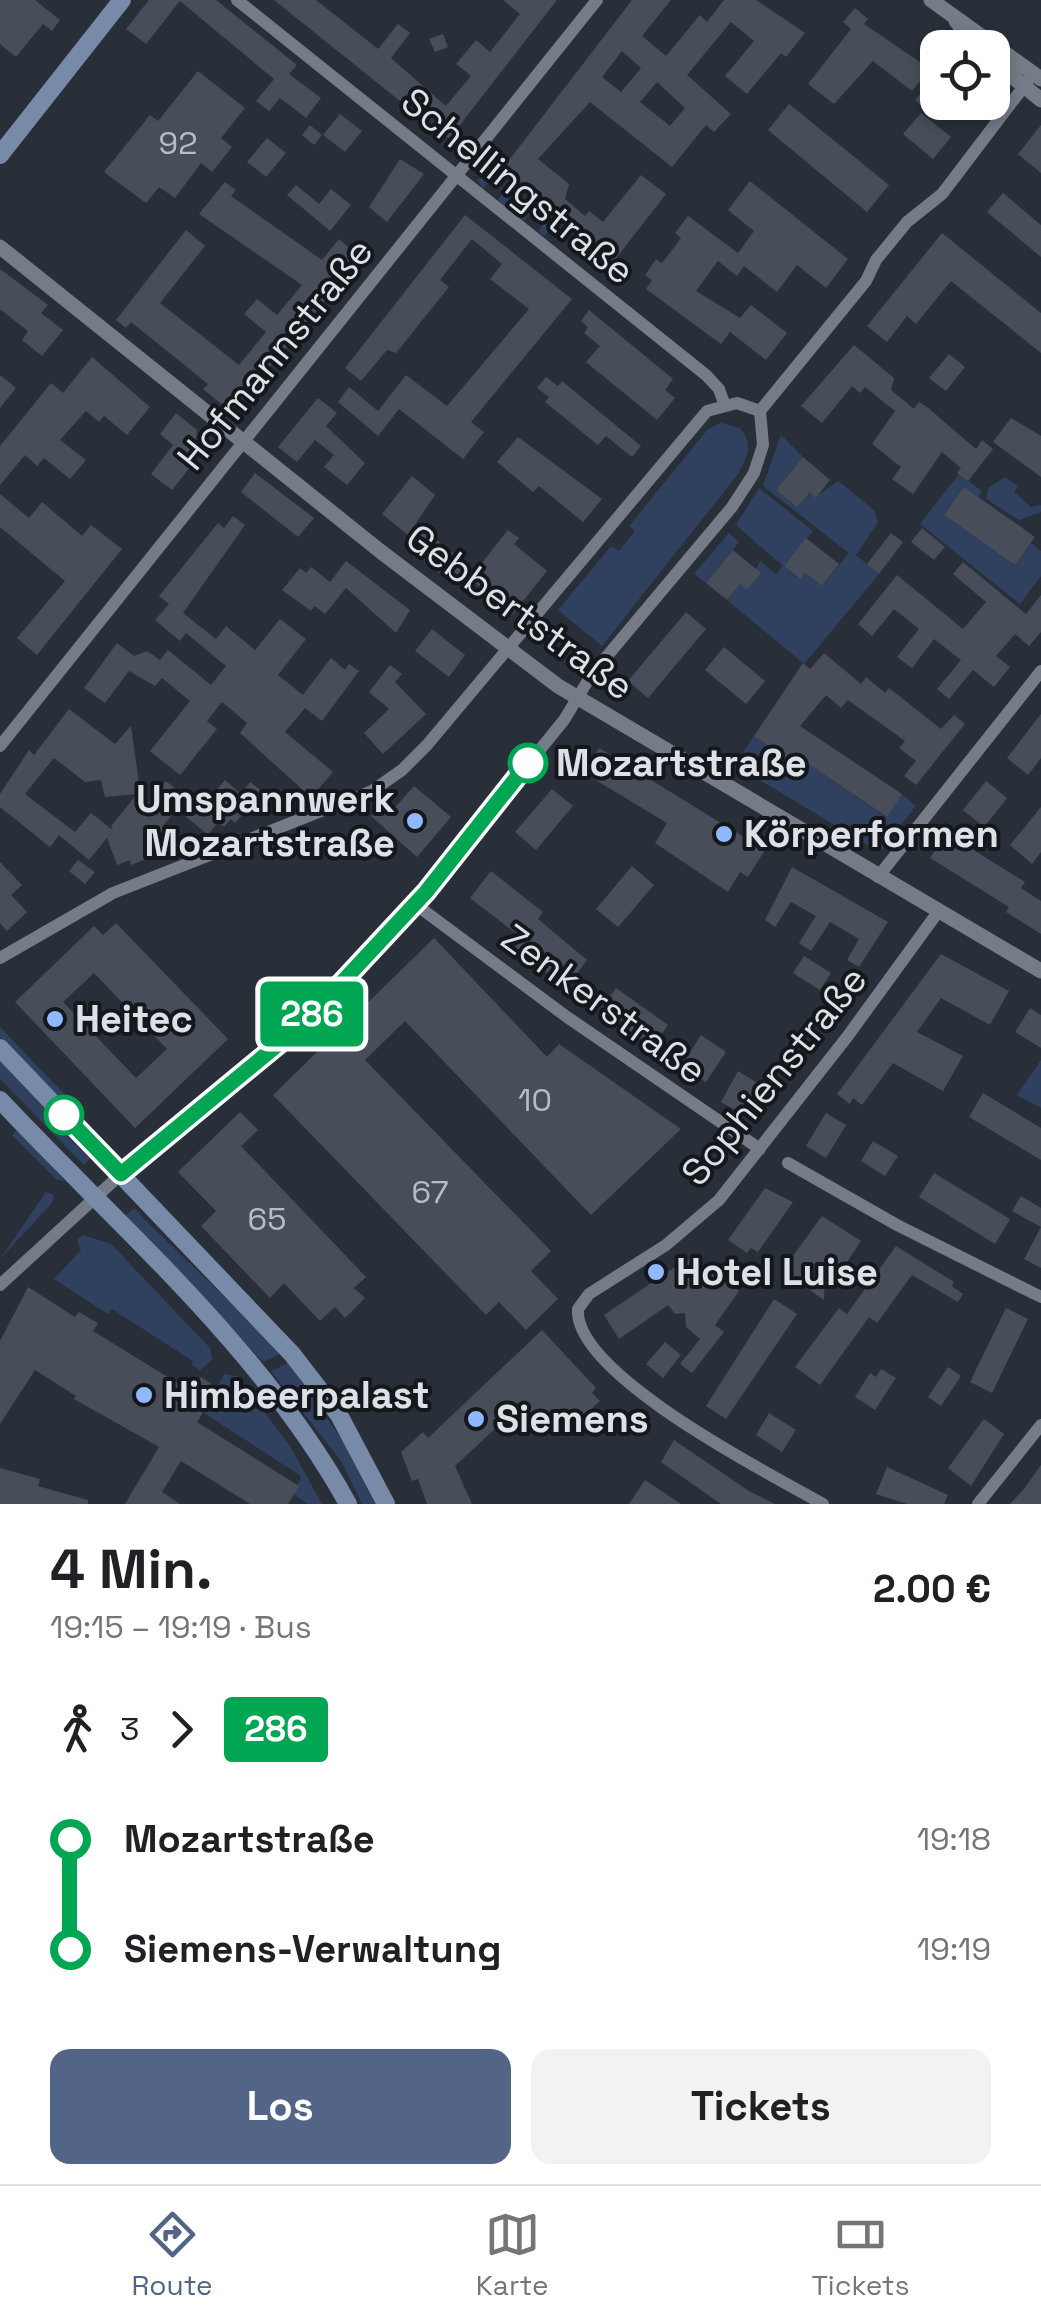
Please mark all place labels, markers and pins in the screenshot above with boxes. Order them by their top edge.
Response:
place label: Mozartstraße [556,739,807,787]
marker: Mozartstraße [509,744,547,782]
place label: Umspannwerk Mozartstraße [136,775,395,867]
marker: Umspannwerk Mozartstraße [404,810,426,832]
place label: Körperformen [744,810,999,858]
marker: Körperformen [713,823,735,845]
place label: Heitec [75,995,193,1043]
marker: Heitec [44,1008,66,1030]
unlabelled marker [45,1096,83,1134]
place label: Hotel Luise [676,1248,878,1296]
marker: Hotel Luise [645,1261,667,1283]
place label: Himbeerpalast [164,1371,430,1419]
marker: Himbeerpalast [133,1384,155,1406]
place label: Siemens [496,1395,649,1443]
marker: Siemens [465,1408,487,1430]

